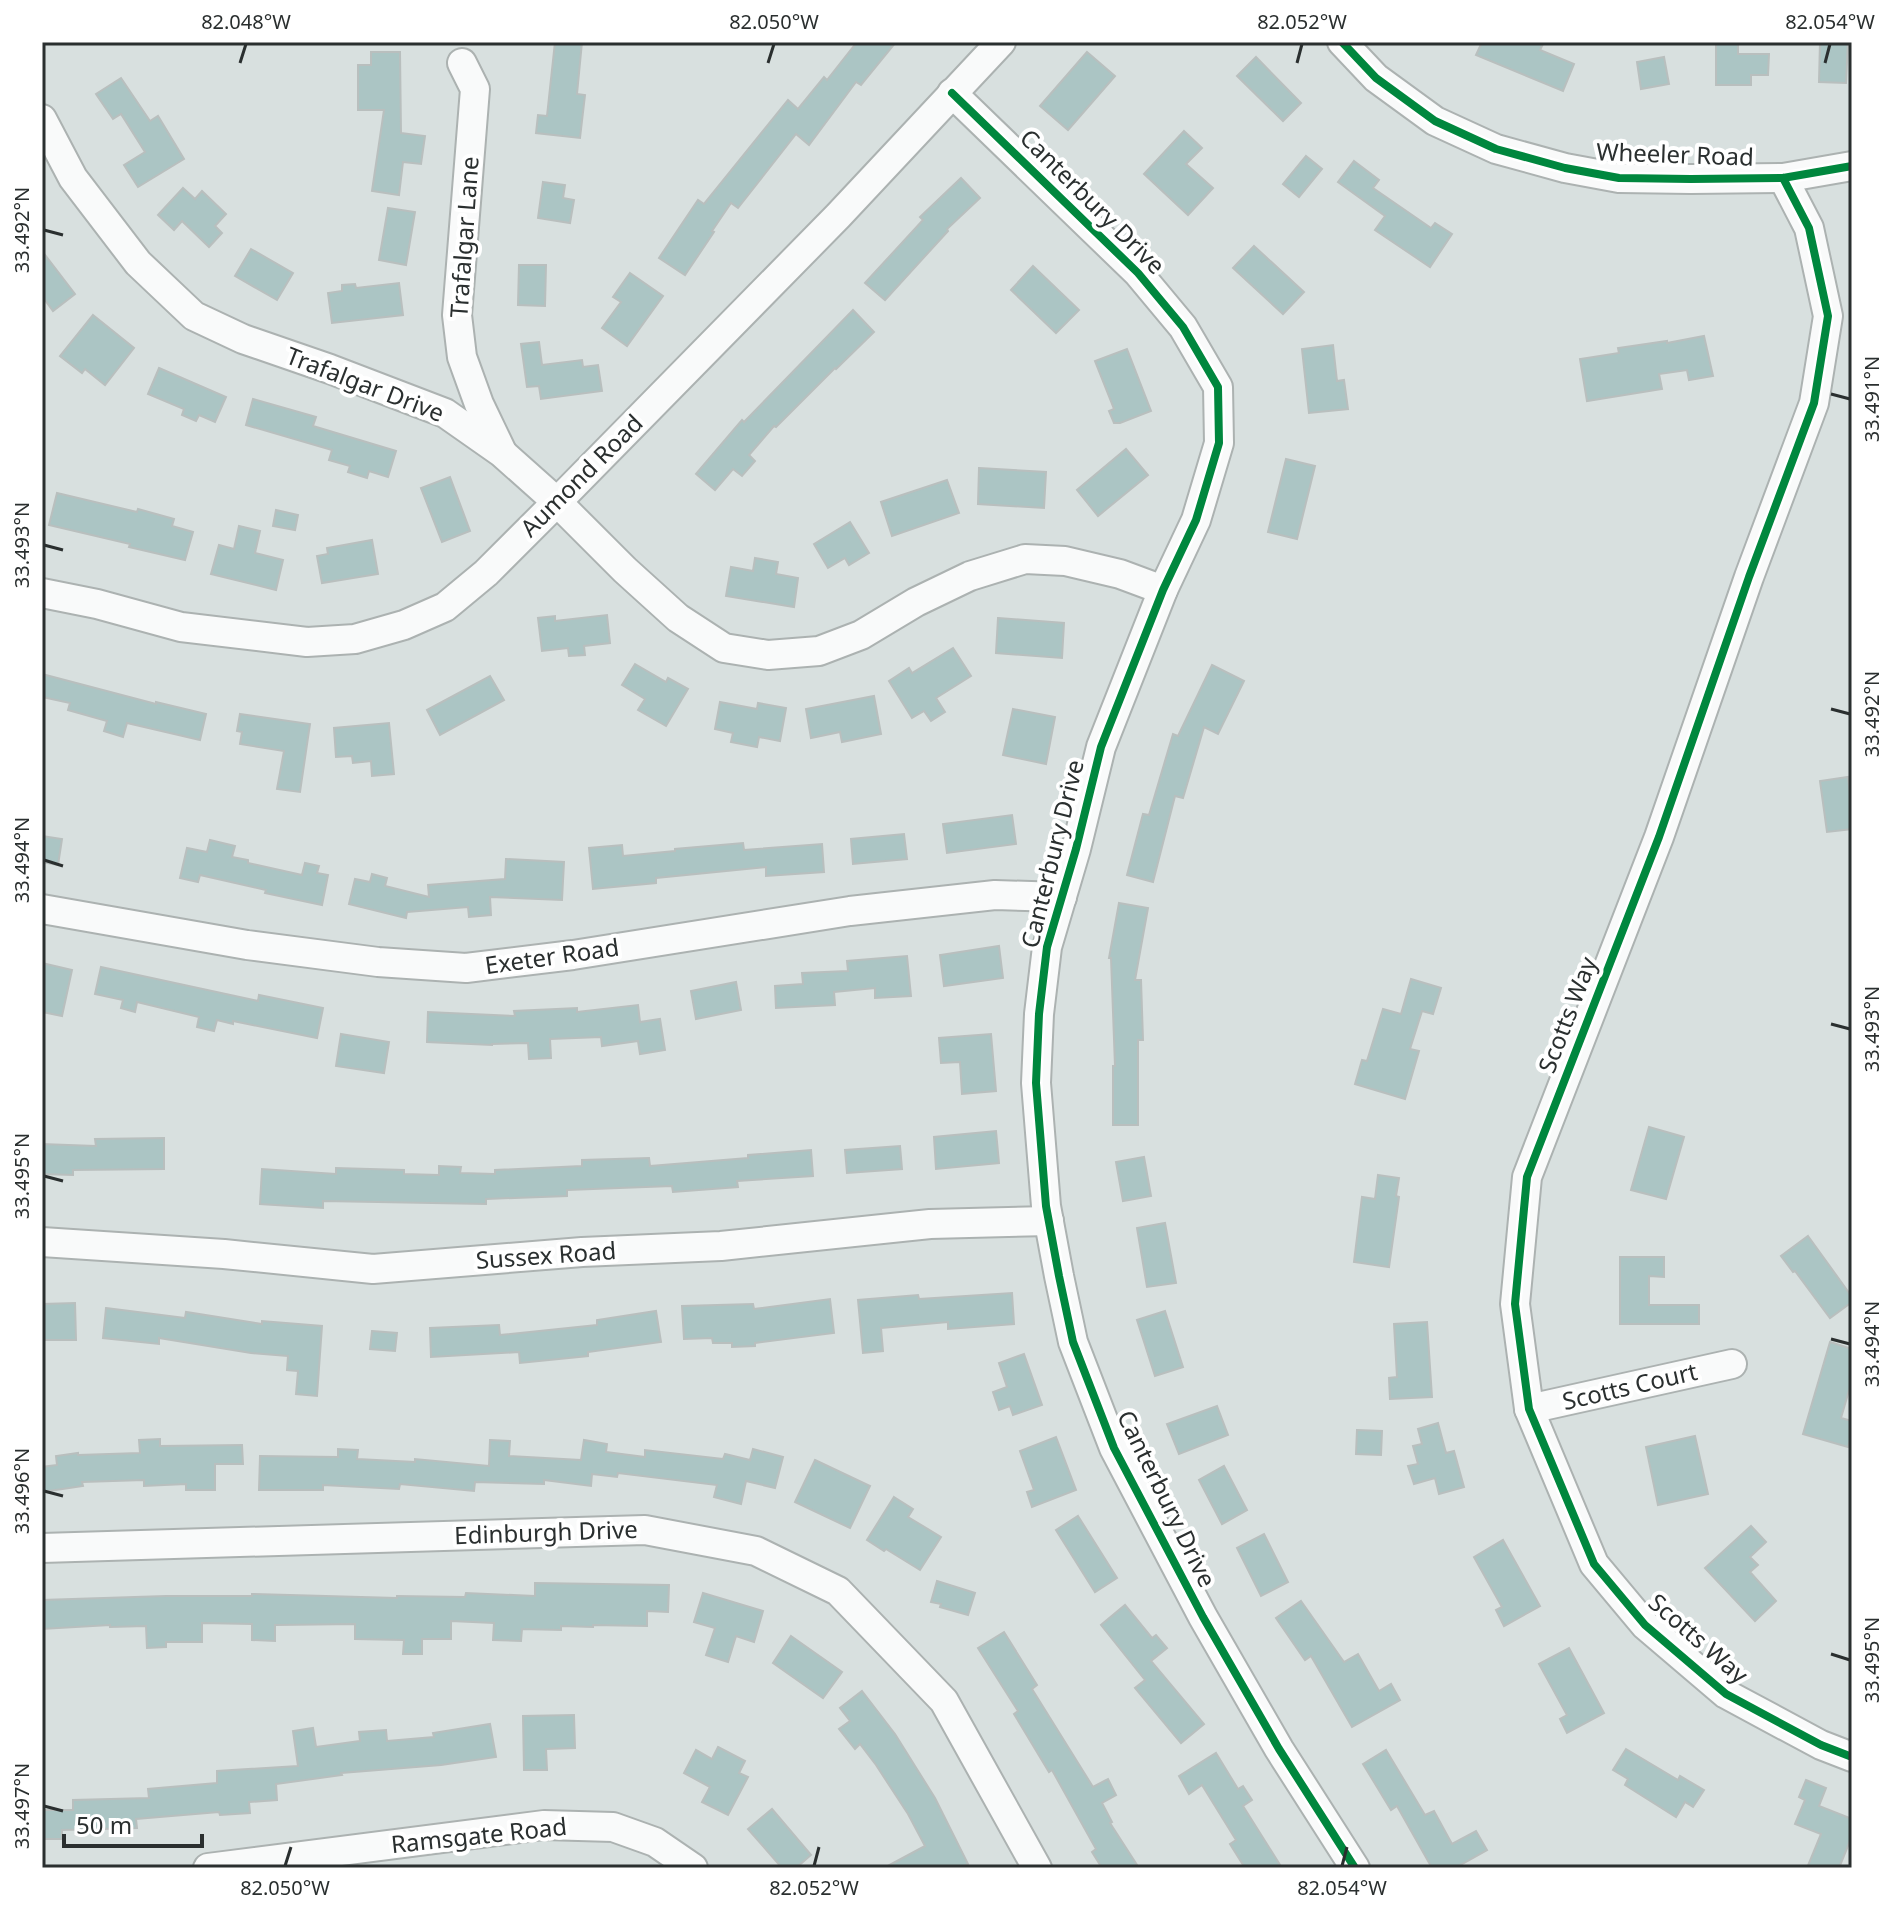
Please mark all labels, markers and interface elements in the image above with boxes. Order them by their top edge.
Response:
text: 82.048°W [201,8,291,35]
text: 82.050°W [729,8,819,35]
text: 82.052°W [1257,8,1347,35]
text: 82.054°W [1785,8,1875,35]
street label: Canterbury Drive [1013,121,1173,281]
street label: Wheeler Road [1596,134,1754,173]
street label: Trafalgar Lane [441,155,486,319]
text: 33.492°N [8,187,35,273]
street label: Trafalgar Drive [282,338,449,429]
text: 33.491°N [1858,356,1885,442]
street label: Aumond Road [512,406,649,543]
text: 33.493°N [8,502,35,588]
text: 33.492°N [1858,671,1885,757]
street label: Canterbury Drive [1012,756,1091,951]
text: 33.494°N [8,817,35,903]
street label: Exeter Road [483,930,621,981]
street label: Scotts Way [1529,951,1604,1077]
text: 33.493°N [1858,986,1885,1072]
text: 33.495°N [8,1133,35,1219]
street label: Sussex Road [475,1233,617,1276]
text: 33.494°N [1858,1301,1885,1387]
street label: Scotts Court [1559,1354,1701,1417]
street label: Canterbury Drive [1110,1404,1224,1592]
text: 33.496°N [8,1448,35,1534]
street label: Edinburgh Drive [454,1512,638,1551]
street label: Scotts Way [1642,1585,1756,1691]
text: 33.495°N [1858,1617,1885,1703]
text: 33.497°N [8,1763,35,1849]
scale bar [64,1798,202,1848]
text: 50 m [76,1808,132,1841]
street label: Ramsgate Road [389,1809,568,1860]
text: 82.050°W [240,1874,330,1901]
text: 82.052°W [769,1874,859,1901]
text: 82.054°W [1297,1874,1387,1901]

